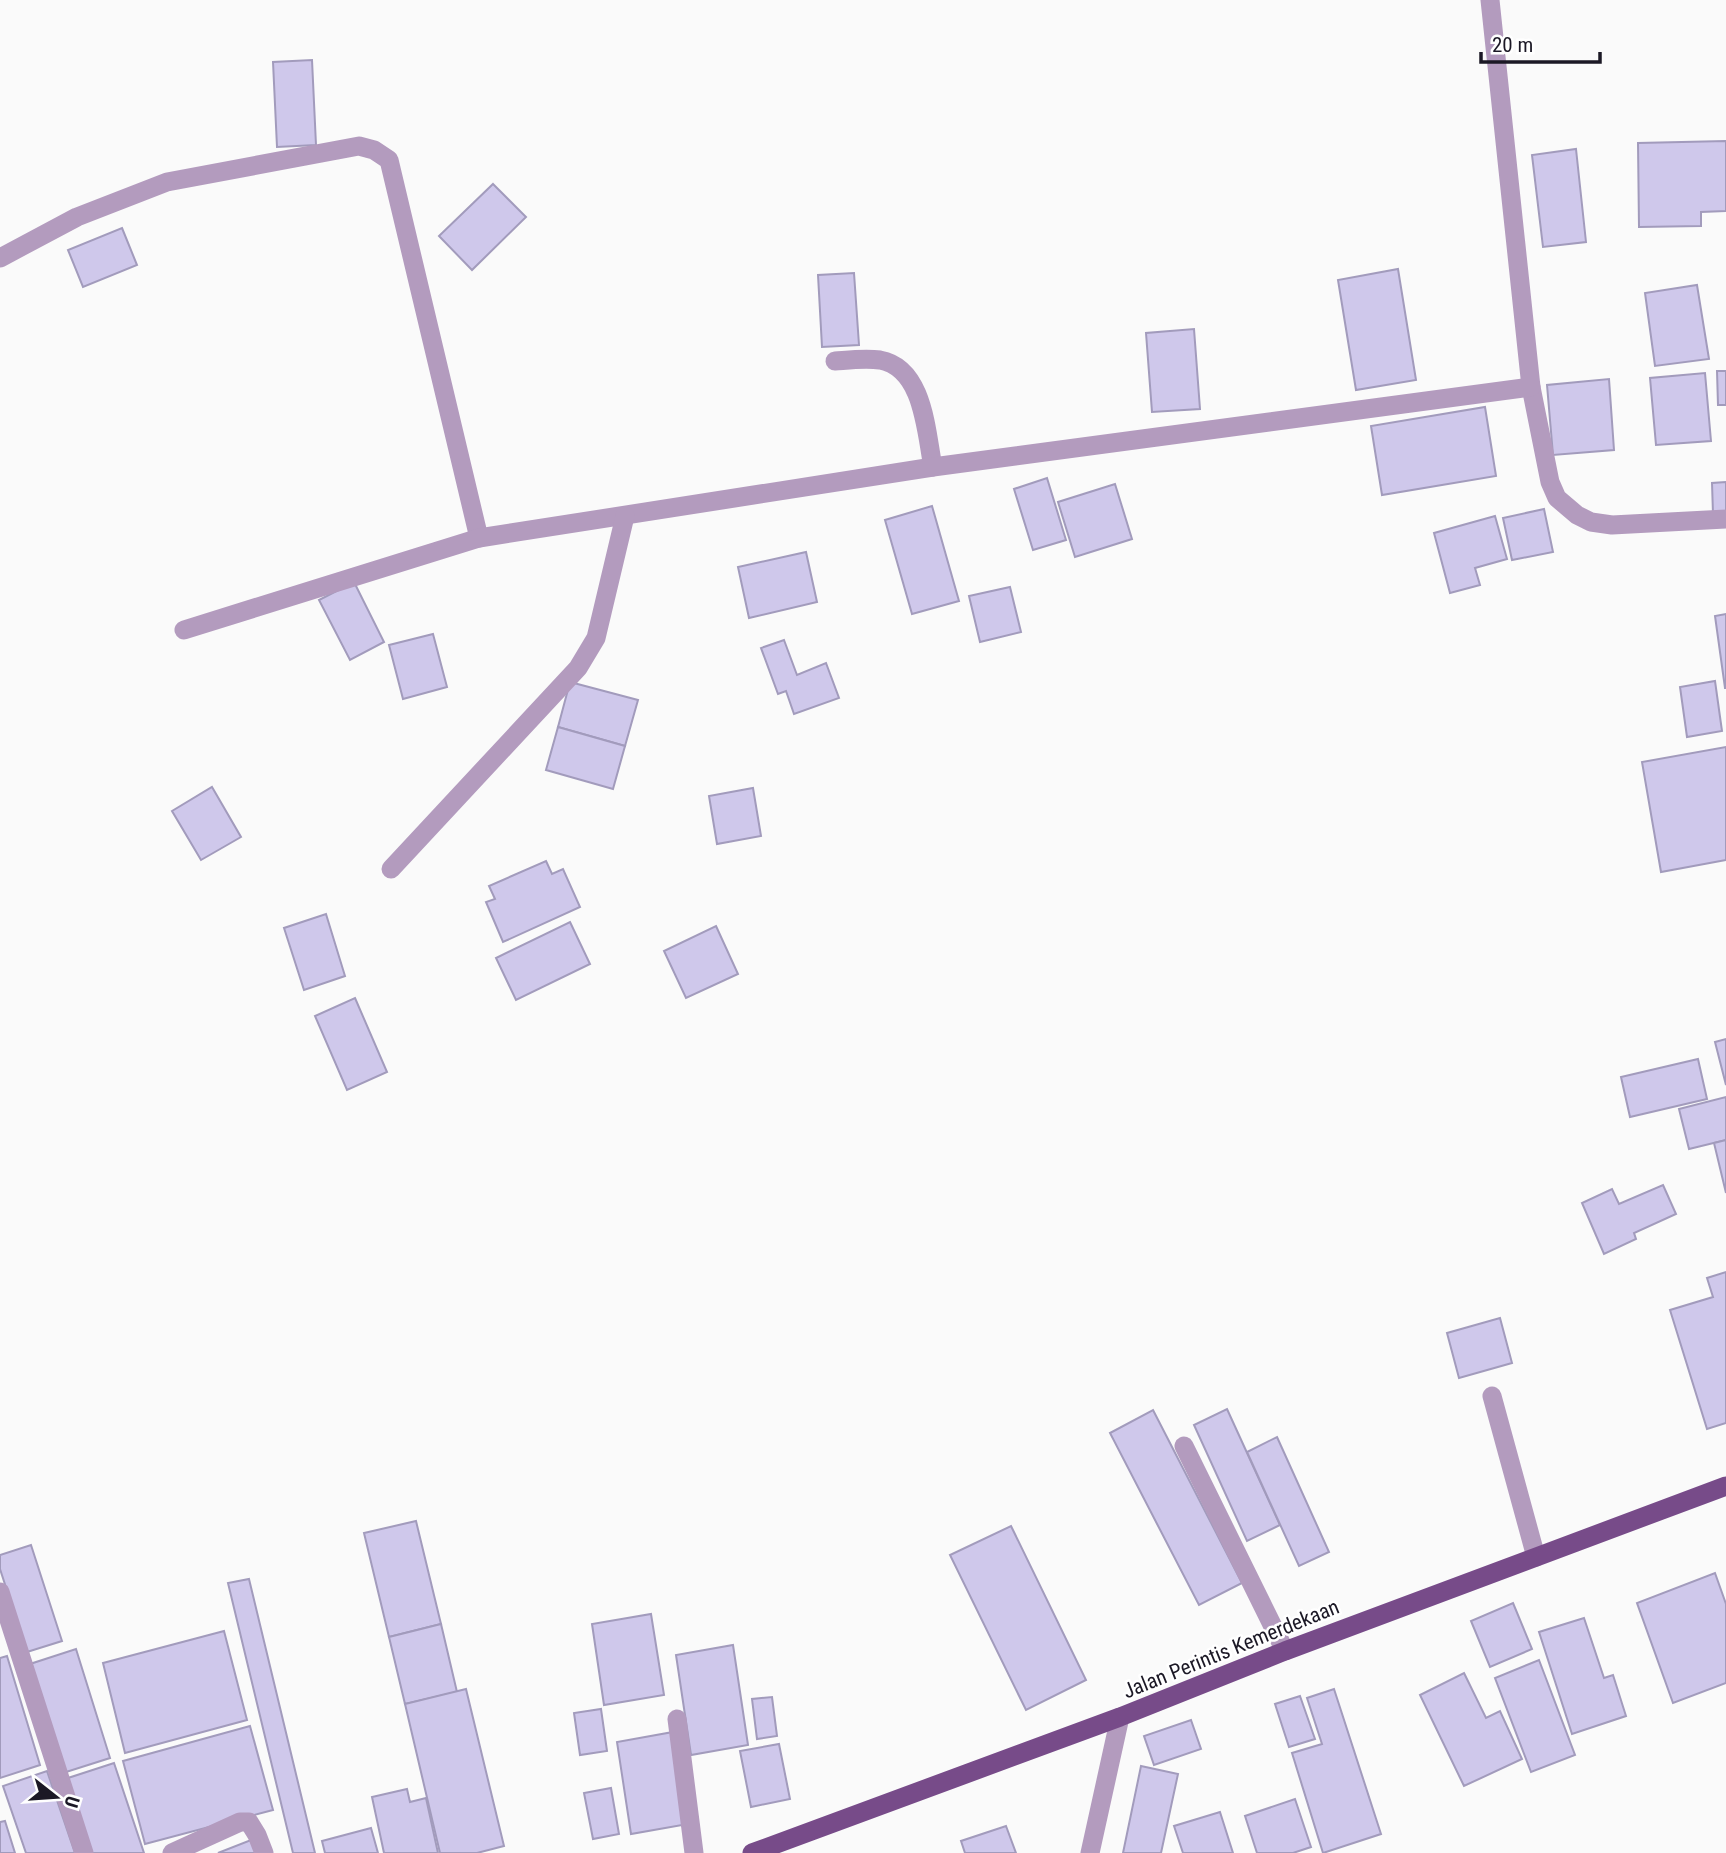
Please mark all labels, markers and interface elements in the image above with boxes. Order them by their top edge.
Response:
scale bar [1481,21,1600,65]
text: 20 m [1492,33,1533,57]
street label: Jalan Perintis Kemerdekaan [1119,1595,1343,1703]
north arrow [21,1762,91,1832]
text: U [59,1793,84,1810]

